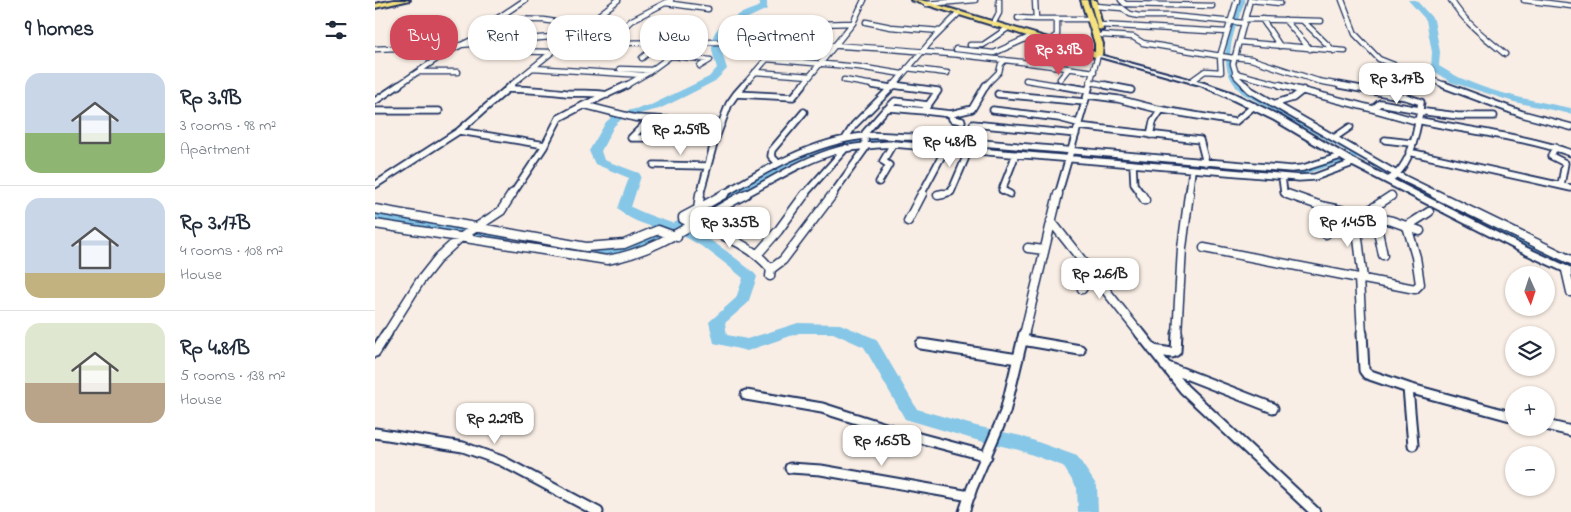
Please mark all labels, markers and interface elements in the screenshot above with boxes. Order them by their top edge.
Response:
text: 9 homes [25,15,94,45]
chip: Buy [390,15,458,60]
chip: Rent [468,15,537,60]
chip: Filters [547,15,630,60]
chip: New [640,15,708,60]
chip: Apartment [718,15,833,60]
icon: filters [322,16,350,44]
pin: Rp 3.9B [1013,34,1105,76]
text: Rp 3.9B [1035,38,1083,62]
pin: Rp 3.17B [1345,62,1449,105]
text: Rp 3.17B [1370,67,1424,91]
text: Rp 3.9B [180,84,242,114]
icon: home [65,93,125,153]
text: 3 rooms · 98 m² [180,114,276,138]
pin: Rp 2.59B [629,114,733,156]
text: Rp 2.59B [652,118,710,142]
pin: Rp 4.81B [898,126,1002,168]
text: Rp 4.81B [923,130,977,154]
text: Apartment [180,138,250,162]
pin: Rp 3.35B [678,206,782,249]
pin: Rp 1.45B [1296,206,1400,248]
text: Rp 3.17B [180,209,251,239]
text: Rp 1.45B [1320,210,1376,234]
text: Rp 3.35B [701,211,759,235]
icon: home [65,218,125,278]
text: 4 rooms · 108 m² [180,239,283,263]
pin: Rp 2.61B [1048,258,1152,300]
text: Rp 2.61B [1072,262,1128,286]
text: House [180,263,222,287]
north arrow [1505,266,1555,316]
map controls [1505,266,1555,496]
button: layers [1505,326,1555,376]
text: Rp 4.81B [180,334,250,364]
icon: home [65,343,125,403]
text: 5 rooms · 138 m² [180,364,286,388]
button: + [1505,386,1555,436]
text: House [180,388,222,412]
pin: Rp 2.29B [443,402,547,445]
text: Rp 2.29B [467,407,523,431]
pin: Rp 1.65B [830,424,934,467]
text: Rp 1.65B [854,429,910,453]
button: − [1505,446,1555,496]

